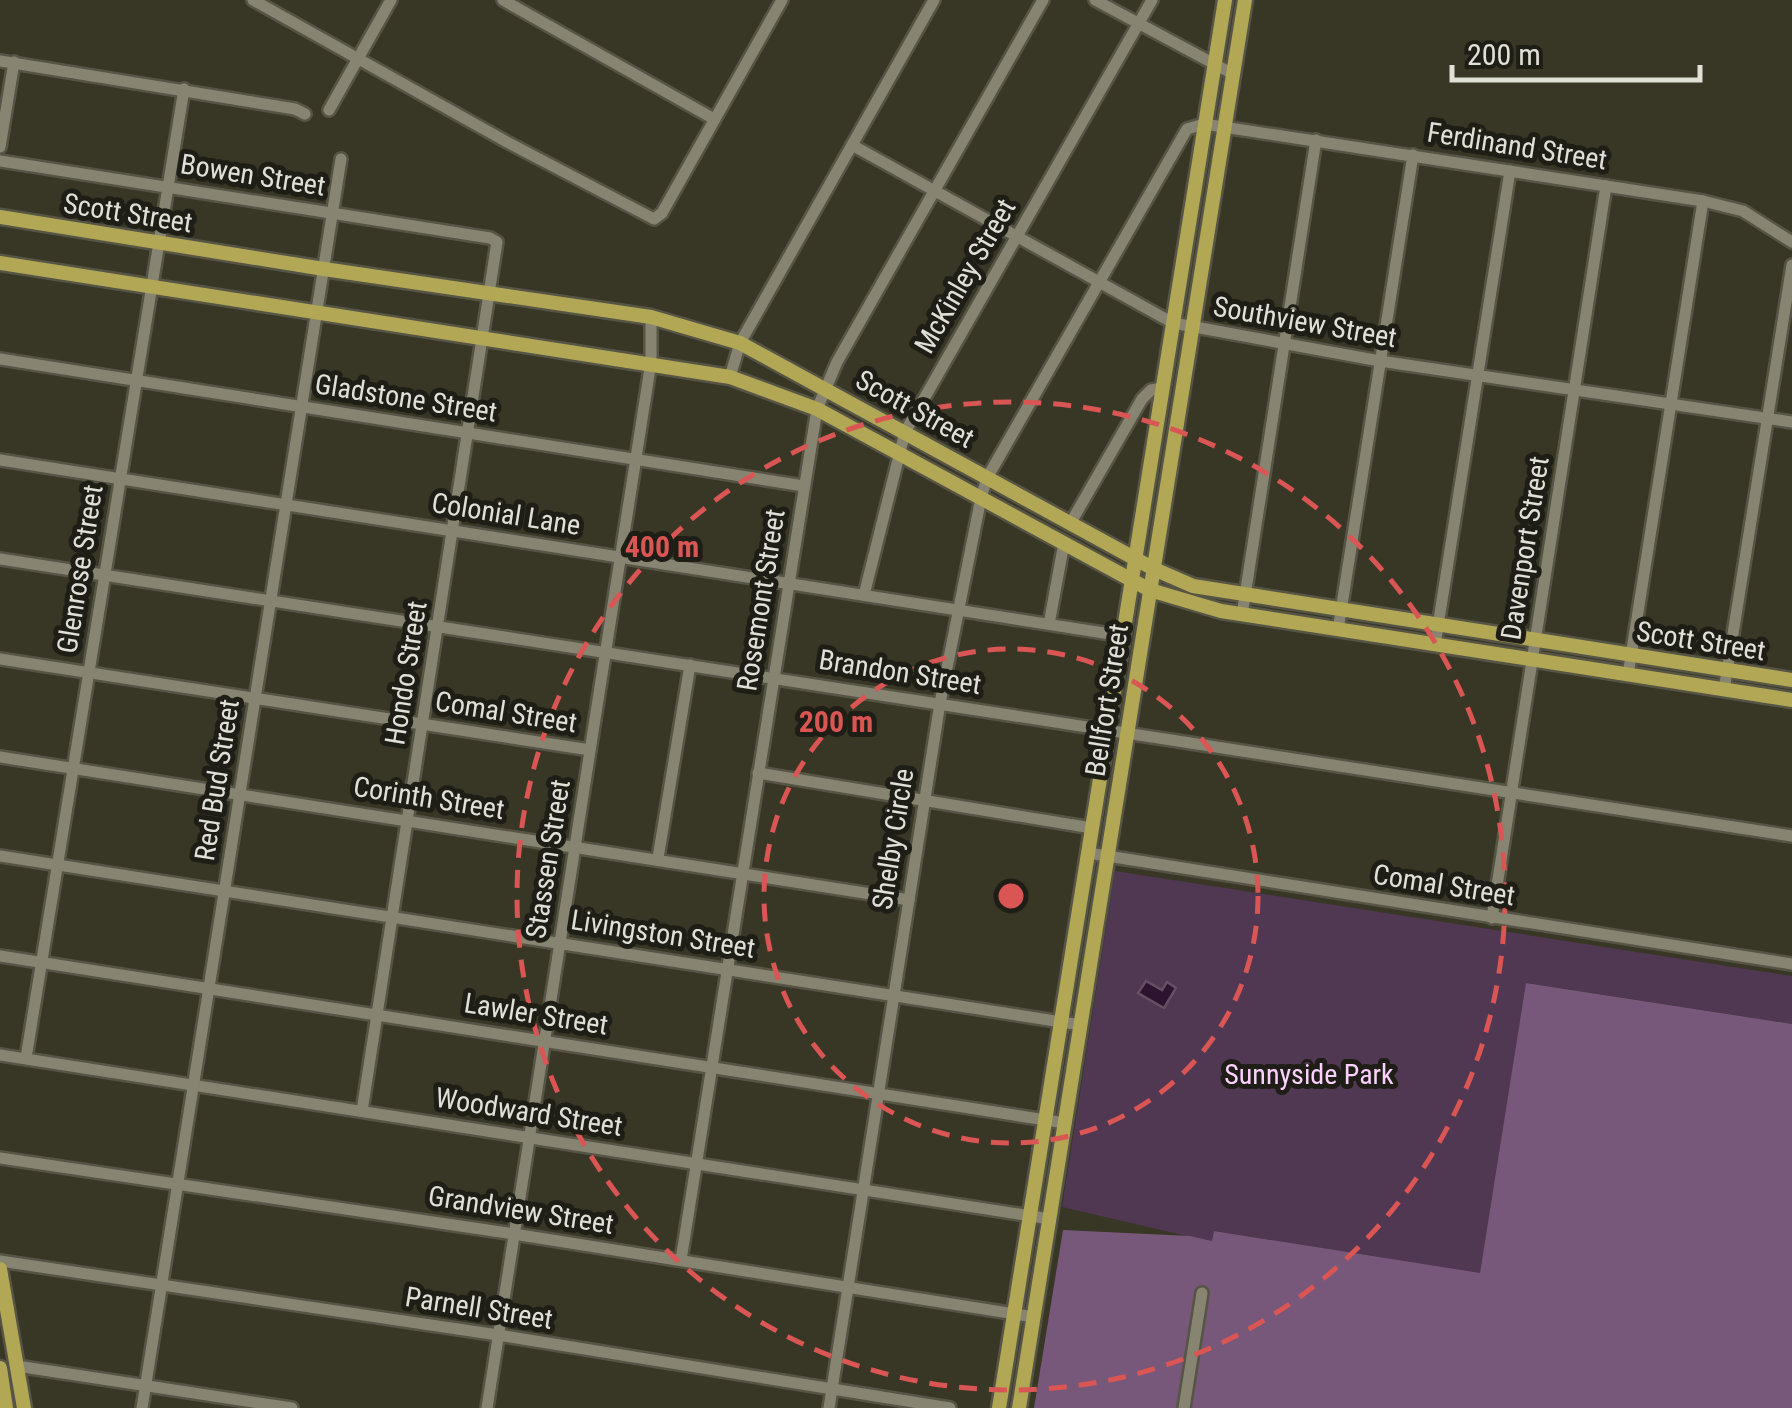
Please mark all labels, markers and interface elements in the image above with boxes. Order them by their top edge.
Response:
scale bar [1452,20,1700,82]
text: 200 m [1467,37,1541,72]
street label: Ferdinand Street [1425,116,1609,176]
street label: Bowen Street [178,147,328,203]
street label: Scott Street [61,187,195,239]
street label: McKinley Street [908,193,1022,359]
street label: Southview Street [1211,290,1399,354]
street label: Scott Street [850,363,980,455]
street label: Gladstone Street [313,367,499,429]
street label: Davenport Street [1494,454,1556,642]
street label: Glenrose Street [50,483,110,655]
street label: Colonial Lane [429,486,583,542]
street label: Rosemont Street [730,507,792,693]
text: 400 m [625,529,699,564]
street label: Hondo Street [378,599,434,747]
street label: Scott Street [1634,615,1768,667]
street label: Bellfort Street [1079,622,1135,778]
street label: Brandon Street [817,643,983,701]
street label: Comal Street [433,685,579,739]
street label: Red Bud Street [188,697,246,863]
text: 200 m [799,704,873,739]
street label: Shelby Circle [866,766,920,912]
street label: Corinth Street [351,770,507,826]
street label: Stassen Street [519,777,577,941]
street label: Comal Street [1371,858,1517,912]
centre of rings [993,878,1029,914]
street label: Livingston Street [569,903,757,965]
street label: Lawler Street [462,986,610,1042]
park label: Sunnyside Park [1224,1058,1394,1091]
street label: Woodward Street [433,1081,625,1143]
street label: Grandview Street [426,1179,616,1241]
street label: Parnell Street [403,1280,555,1336]

